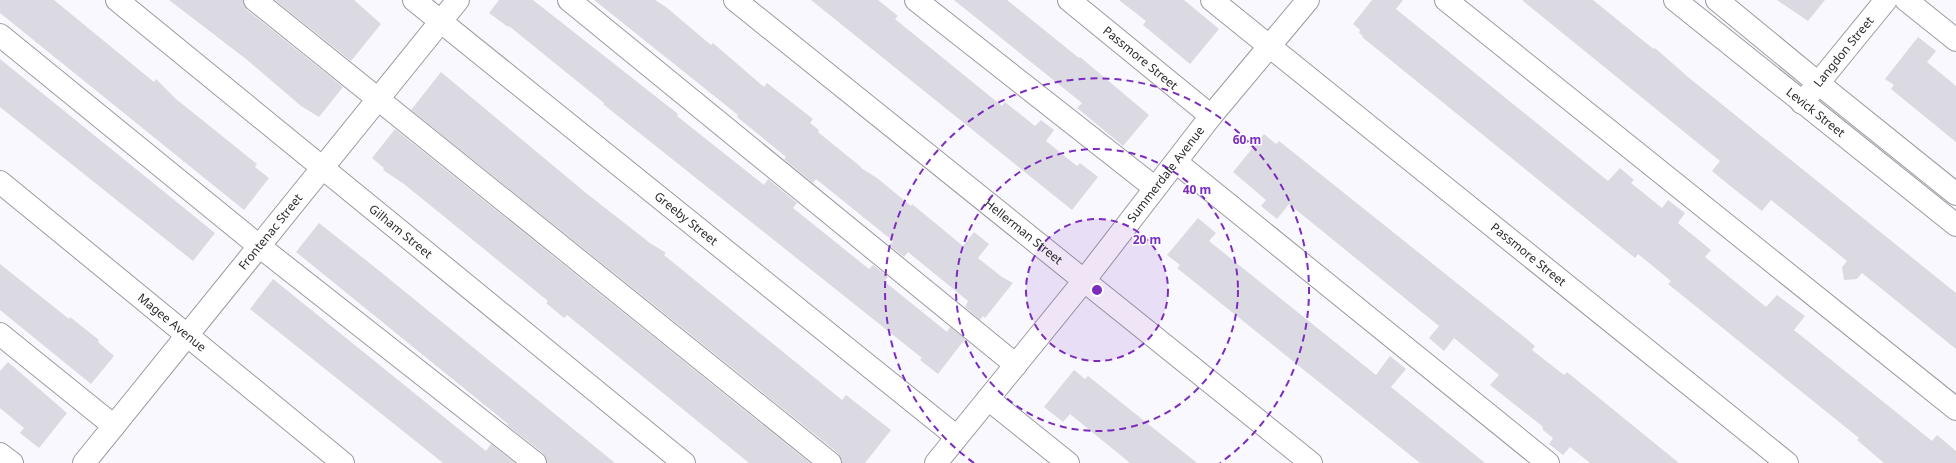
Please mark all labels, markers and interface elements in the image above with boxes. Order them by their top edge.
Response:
street label: Langdon Street [1809,12,1878,90]
street label: Passmore Street [1099,22,1182,94]
street label: Levick Street [1783,83,1849,141]
street label: Summerdale Avenue [1123,122,1208,226]
text: 60 m [1233,131,1261,148]
text: 40 m [1183,181,1211,198]
street label: Greeby Street [651,188,722,250]
street label: Frontenac Street [234,189,307,273]
street label: Hellerman Street [981,195,1067,268]
street label: Gilham Street [366,200,437,262]
street label: Passmore Street [1487,219,1570,290]
text: 20 m [1133,231,1161,248]
centre of rings [1090,283,1104,297]
street label: Magee Avenue [134,289,210,356]

